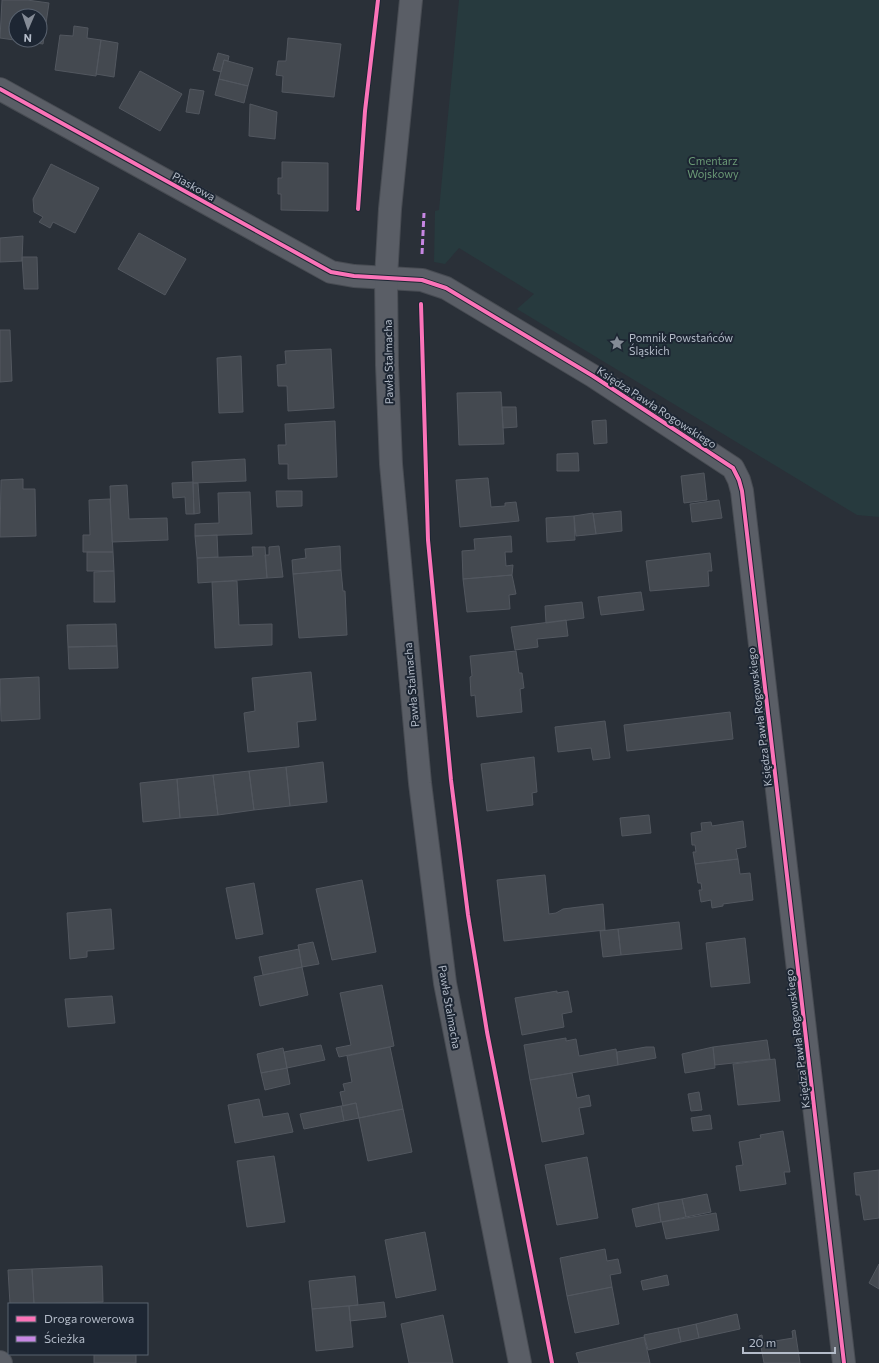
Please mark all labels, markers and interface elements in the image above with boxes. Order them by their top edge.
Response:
north arrow [8,8,48,48]
text: N [23,32,32,45]
park label: Cmentarz Wojskowy [687,154,739,180]
street label: Piaskowa [170,169,218,203]
street label: Pawła Stalmacha [381,320,395,404]
place label: Pomnik Powstańców Śląskich [629,331,733,357]
place icon: Pomnik Powstańców Śląskich [608,334,626,352]
street label: Księdza Pawła Rogowskiego [595,363,720,451]
street label: Pawła Stalmacha [401,642,421,728]
street label: Księdza Pawła Rogowskiego [744,646,774,787]
street label: Pawła Stalmacha [436,964,464,1050]
street label: Księdza Pawła Rogowskiego [782,968,812,1109]
legend [8,1303,148,1355]
text: Droga rowerowa [44,1311,134,1325]
scale bar [743,1329,835,1355]
text: Ścieżka [44,1331,85,1345]
text: 20 m [749,1335,776,1349]

